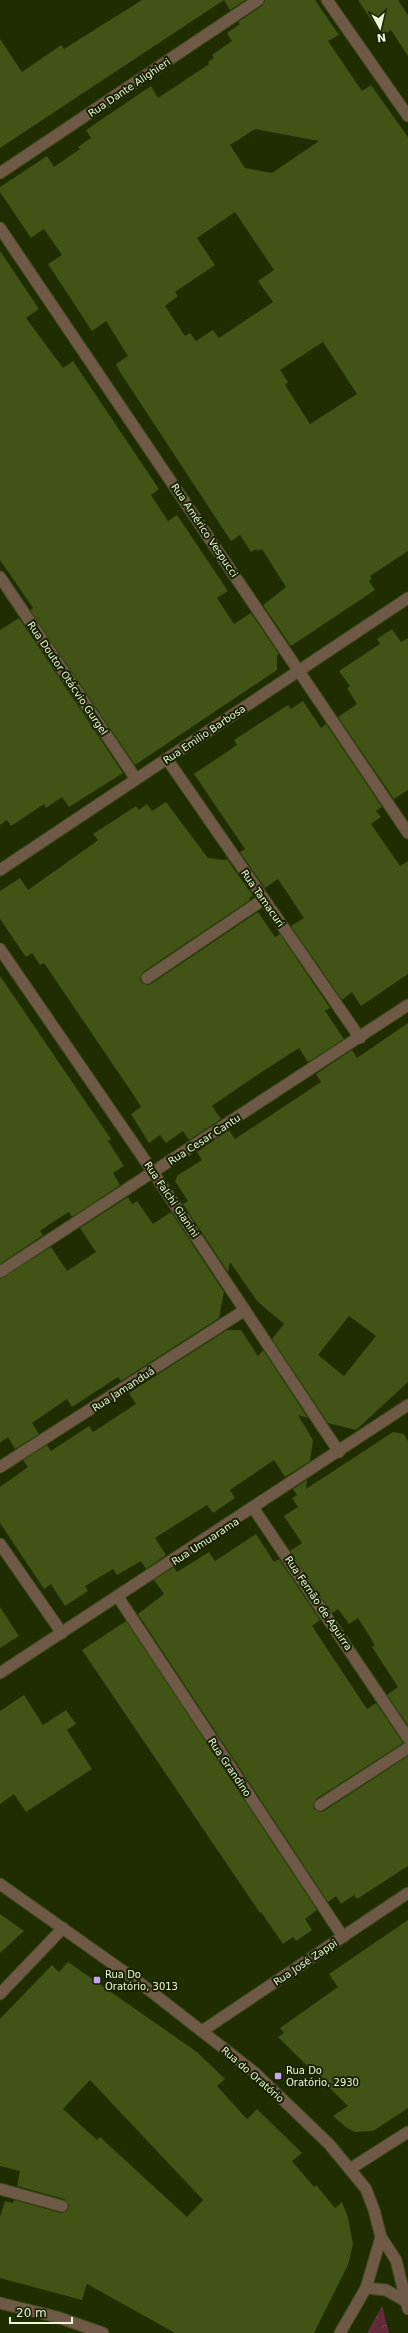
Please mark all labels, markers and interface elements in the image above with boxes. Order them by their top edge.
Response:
north arrow [360,8,400,48]
text: N [376,30,387,44]
street label: Rua Dante Alighieri [86,56,172,119]
street label: Rua Américo Vespucci [169,481,240,579]
street label: Rua Doutor Otácvio Gurgel [25,620,110,737]
street label: Rua Emilio Barbosa [161,703,247,766]
street label: Rua Tamacuri [239,868,286,929]
street label: Rua Cesar Cantu [166,1112,242,1167]
street label: Rua Falchi Gianini [142,1159,201,1239]
street label: Rua Jamanduá [90,1365,157,1414]
street label: Rua Umuarama [170,1516,241,1567]
street label: Rua Fernão de Aguirra [283,1554,354,1653]
street label: Rua Grandino [206,1736,253,1799]
street label: Rua José Zappi [271,1937,339,1988]
place label: Rua Do Oratório, 3013 [105,1969,178,1992]
marker: Rua Do Oratório, 3013 [92,1975,102,1985]
street label: Rua do Oratório [219,2044,286,2104]
place label: Rua Do Oratório, 2930 [286,2065,359,2088]
marker: Rua Do Oratório, 2930 [273,2071,283,2081]
scale bar [10,2299,72,2325]
text: 20 m [16,2306,47,2320]

